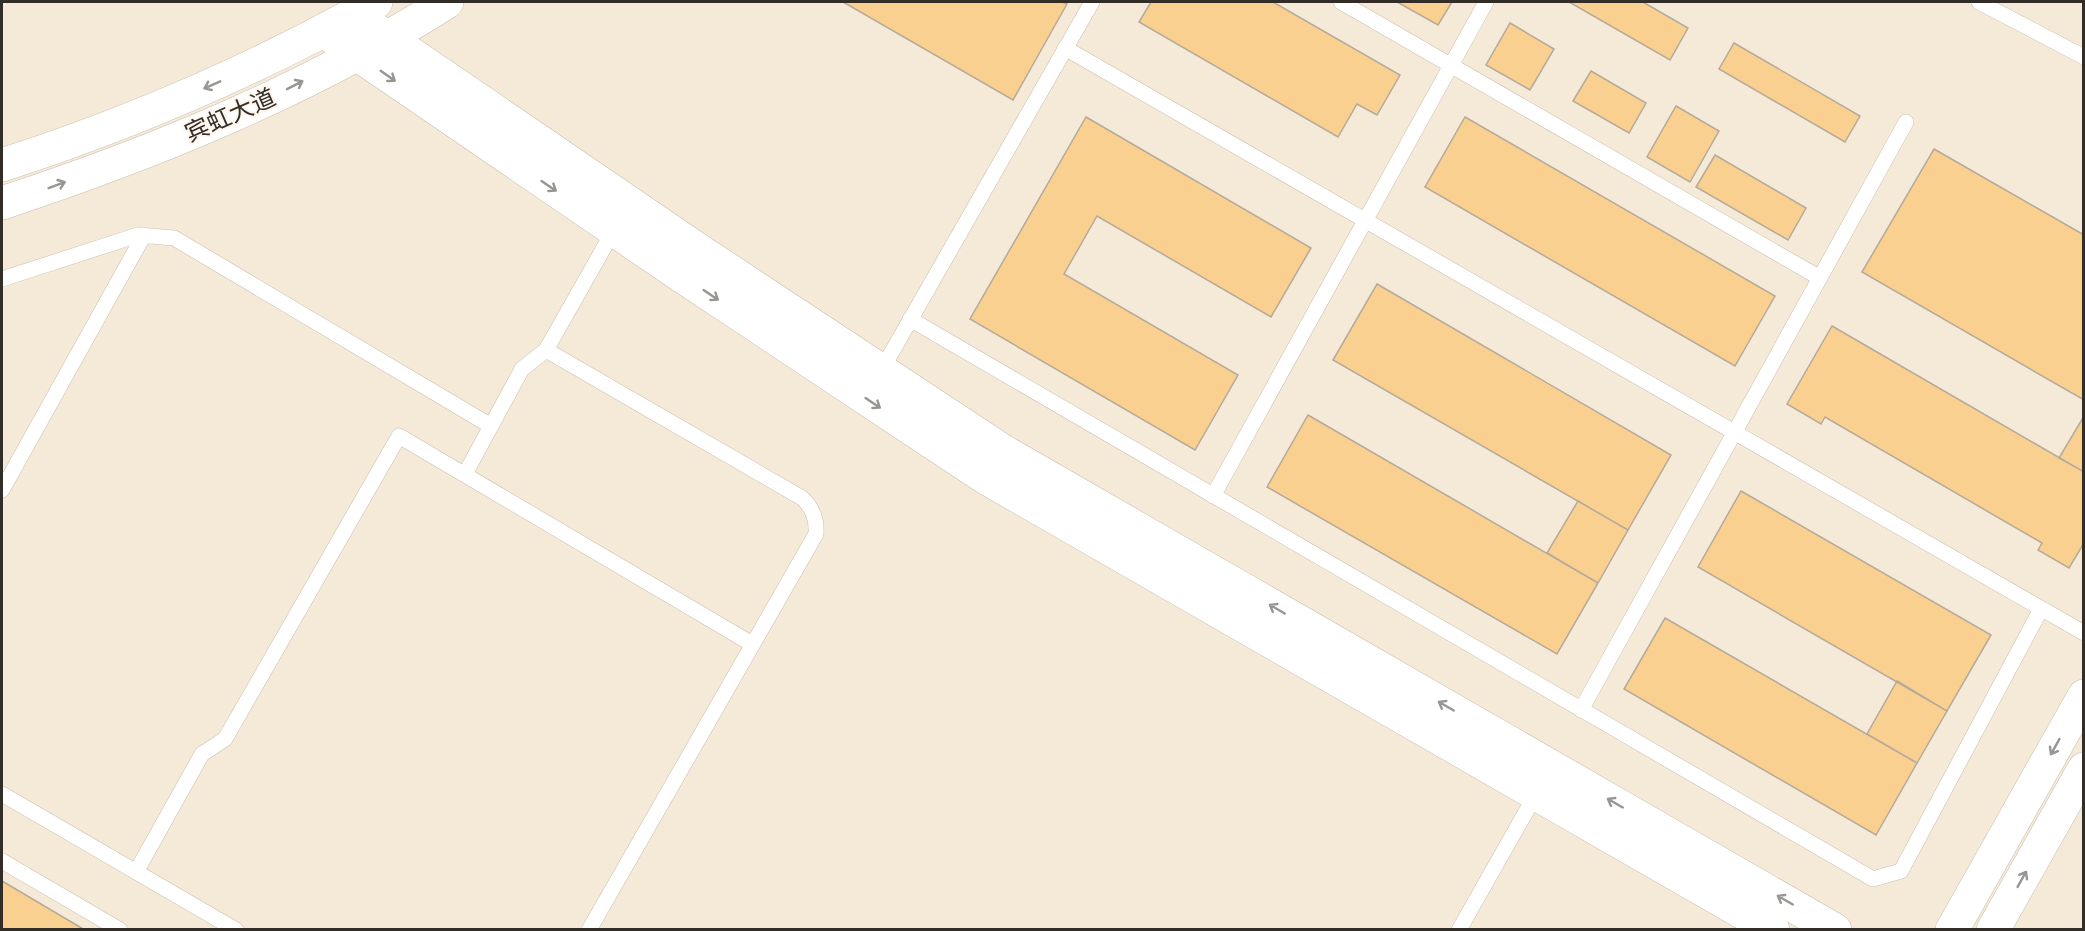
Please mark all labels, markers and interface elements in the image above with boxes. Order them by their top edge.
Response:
one-way arrow [380,70,396,82]
one-way arrow [286,79,304,91]
one-way arrow [203,80,221,92]
street label: 宾虹大道 [180,82,280,148]
one-way arrow [47,178,66,189]
one-way arrow [541,180,557,192]
one-way arrow [702,290,719,302]
one-way arrow [865,397,881,409]
one-way arrow [1269,603,1286,615]
one-way arrow [1438,700,1455,712]
one-way arrow [2049,738,2061,755]
one-way arrow [1607,797,1625,808]
one-way arrow [2016,870,2028,887]
one-way arrow [1776,894,1793,906]

